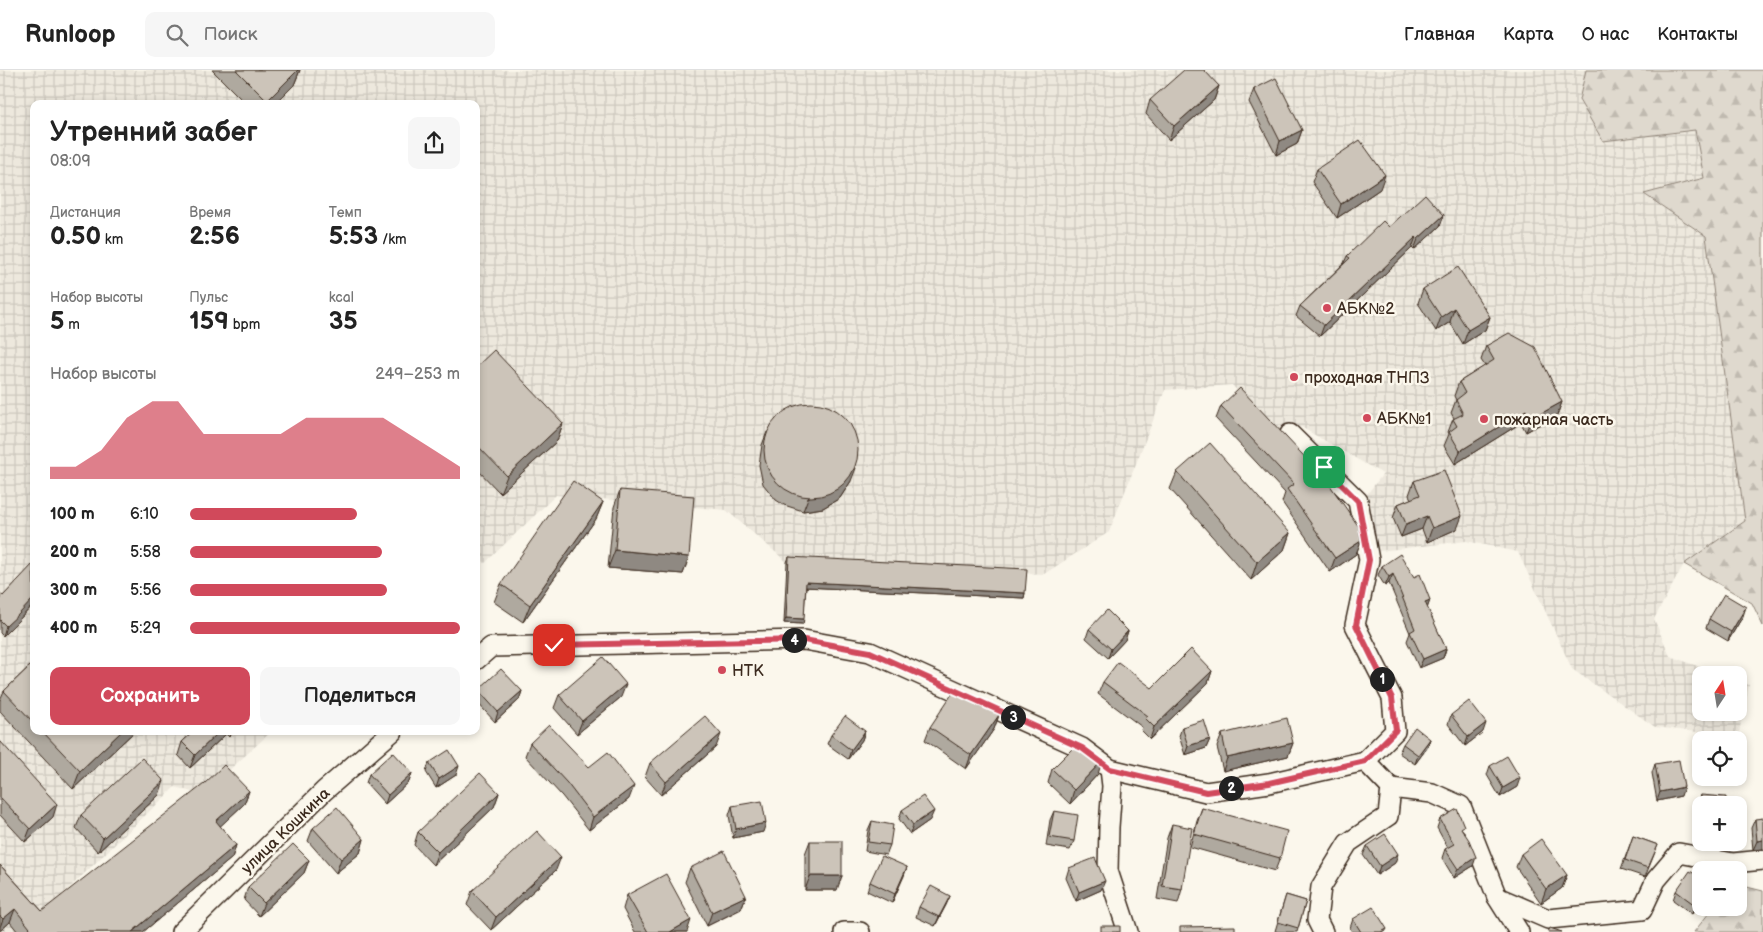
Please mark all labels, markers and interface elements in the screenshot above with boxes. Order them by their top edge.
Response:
search box [145,12,495,57]
text: Runloop [25,20,115,49]
icon: search [163,21,191,49]
text: Поиск [203,23,258,46]
text: Главная [1404,24,1475,45]
text: Карта [1503,24,1554,45]
text: О нас [1582,24,1629,45]
text: Контакты [1657,24,1738,45]
text: Утренний забег [50,116,258,149]
button: share [408,117,460,169]
text: 08:09 [50,152,91,171]
text: Дистанция [50,204,121,221]
text: Время [189,204,231,221]
text: Темп [329,204,362,221]
text: 0.50 [50,221,101,252]
text: 2:56 [189,221,240,252]
text: 5:53 [329,221,378,252]
text: km [101,231,123,248]
text: /km [378,231,407,248]
text: Набор высоты [50,289,143,306]
text: Пульс [189,289,228,306]
text: kcal [329,289,354,306]
place label: АБК№2 [1336,300,1395,319]
marker: АБК№2 [1321,302,1333,314]
text: 5 [50,306,64,337]
text: 159 [189,306,229,337]
text: 35 [329,306,358,337]
text: m [64,316,80,333]
text: bpm [229,316,260,333]
text: Набор высоты [50,365,157,384]
text: 249–253 m [375,365,460,384]
place label: проходная ТНПЗ [1304,369,1429,388]
marker: проходная ТНПЗ [1288,371,1300,383]
place label: АБК№1 [1376,410,1431,429]
place label: пожарная часть [1494,411,1613,430]
marker: АБК№1 [1361,412,1373,424]
marker: пожарная часть [1478,413,1490,425]
pin [1303,446,1345,488]
icon: arrive [1310,453,1338,481]
text: 100 m [50,505,95,524]
text: 6:10 [130,505,159,524]
text: 200 m [50,543,97,562]
text: 5:58 [130,543,161,562]
text: 300 m [50,581,97,600]
text: 5:56 [130,581,161,600]
text: 400 m [50,619,97,638]
text: 5:29 [130,619,161,638]
pin [533,624,575,666]
pin: 4 [782,628,806,652]
icon: check [540,631,568,659]
text: 4 [790,632,799,649]
place label: НТК [732,662,764,681]
marker: НТК [716,664,728,676]
pin: 1 [1370,666,1394,692]
north arrow [1692,666,1748,721]
map controls [1692,666,1747,916]
button: Сохранить [50,667,250,725]
button: Поделиться [260,667,460,725]
text: 1 [1380,671,1385,688]
pin: 3 [1000,704,1026,730]
text: 3 [1009,709,1018,726]
button: locate [1692,731,1747,786]
pin: 2 [1218,776,1244,800]
text: 2 [1227,780,1236,797]
street label: улица Кошкина [238,784,335,878]
button: + [1692,796,1747,851]
button: − [1692,861,1747,916]

